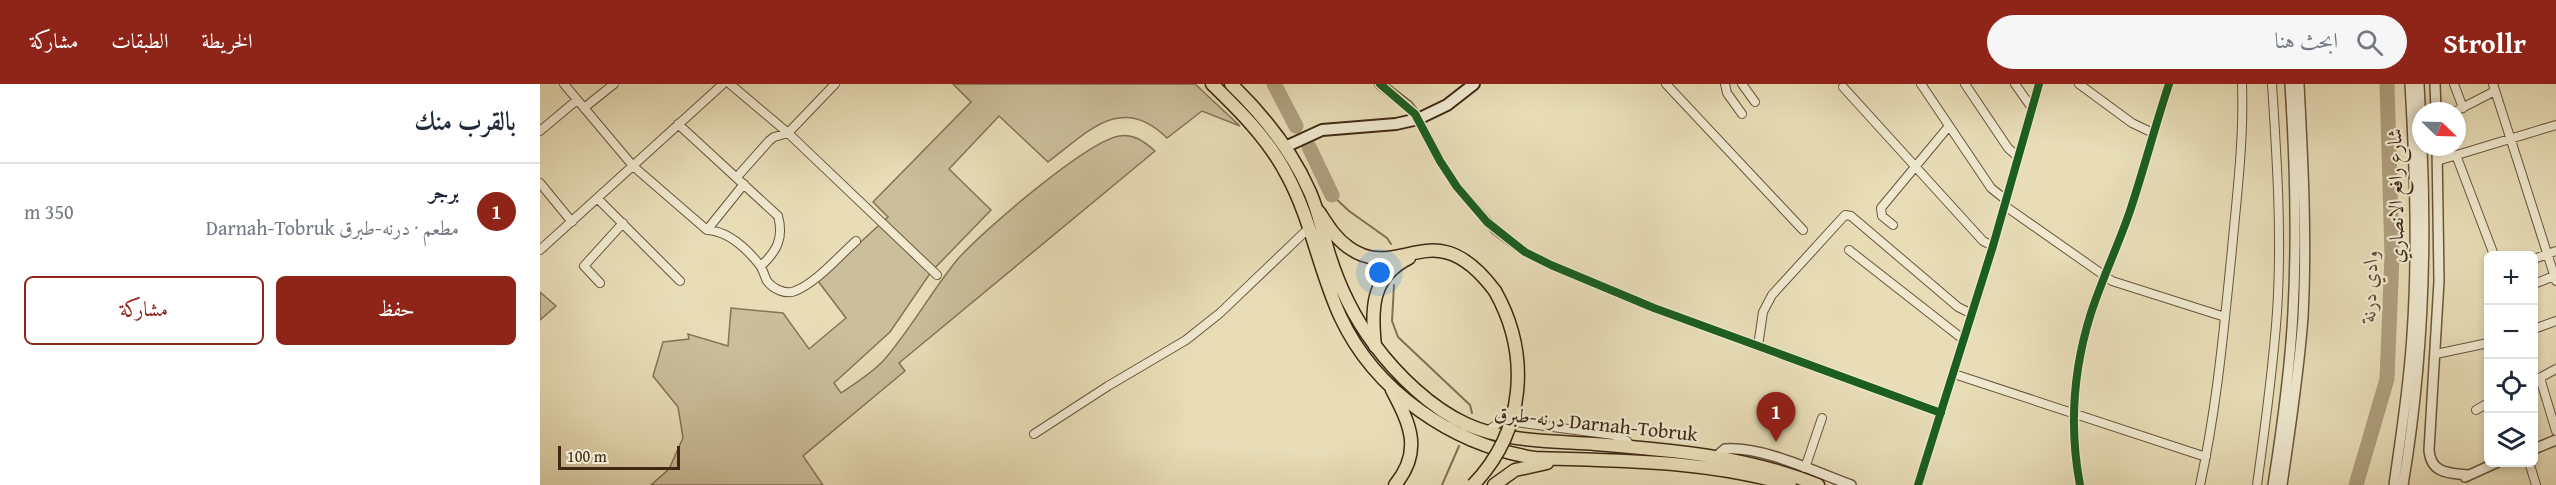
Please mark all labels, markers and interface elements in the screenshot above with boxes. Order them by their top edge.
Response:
search box [1987,15,2407,69]
text: Strollr [2443,22,2526,63]
text: ابحث هنا [2275,24,2338,56]
text: مشاركة [30,25,78,56]
text: الطبقات [111,25,168,56]
text: الخريطة [201,25,253,56]
icon: search [2353,26,2386,59]
text: بالقرب منك [414,101,516,140]
north arrow [2412,102,2466,156]
street label: شارع رافع الانصاري [2379,128,2415,264]
text: برجر [429,175,459,207]
text: 350 m [24,197,74,226]
text: 1 [491,197,502,226]
text: مطعم · درنه-طبرق Darnah-Tobruk [206,213,459,242]
water label: وادي درنة [2352,249,2387,325]
map controls [2484,251,2538,467]
button: + [2484,251,2538,305]
your location [1365,258,1394,287]
button: مشاركة [24,276,264,345]
button: حفظ [276,276,516,345]
button: − [2484,305,2538,359]
button: locate [2484,359,2538,413]
pin: 1 [1756,392,1796,442]
street label: درنه-طبرق Darnah-Tobruk [1493,398,1700,448]
button: layers [2484,413,2538,467]
scale bar [558,443,680,470]
text: 100 m [567,444,607,468]

